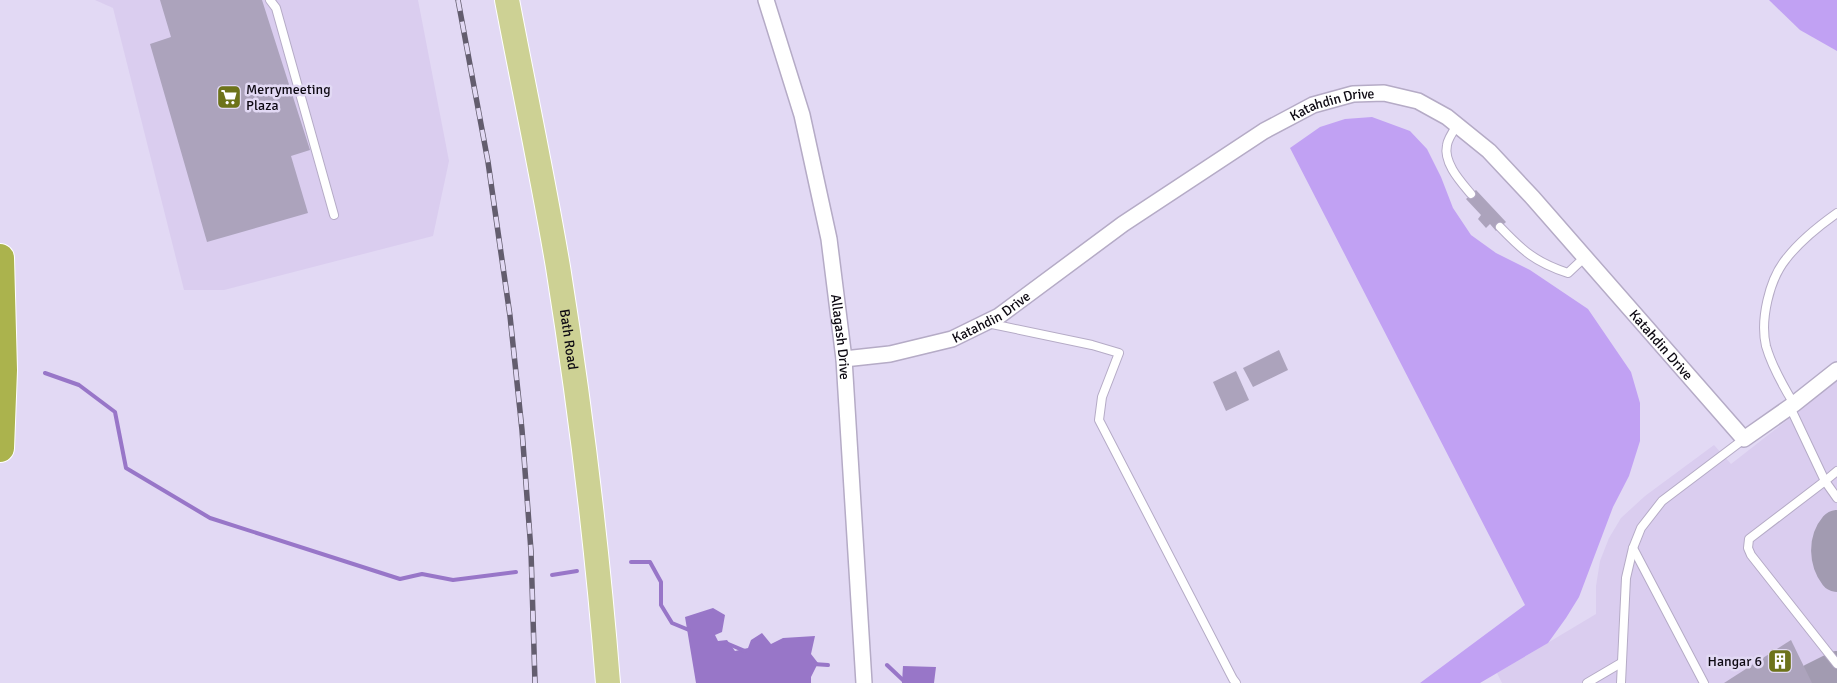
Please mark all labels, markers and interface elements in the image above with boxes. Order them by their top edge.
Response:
place label: Merrymeeting Plaza [246,81,331,114]
supermarket icon: Merrymeeting Plaza [216,84,242,110]
street label: Katahdin Drive [1287,85,1375,125]
street label: Katahdin Drive [949,288,1034,347]
street label: Allagash Drive [827,293,853,380]
street label: Katahdin Drive [1626,306,1696,384]
street label: Bath Road [556,308,581,371]
building icon: Hangar 6 [1767,648,1793,674]
place label: Hangar 6 [1708,653,1762,670]

